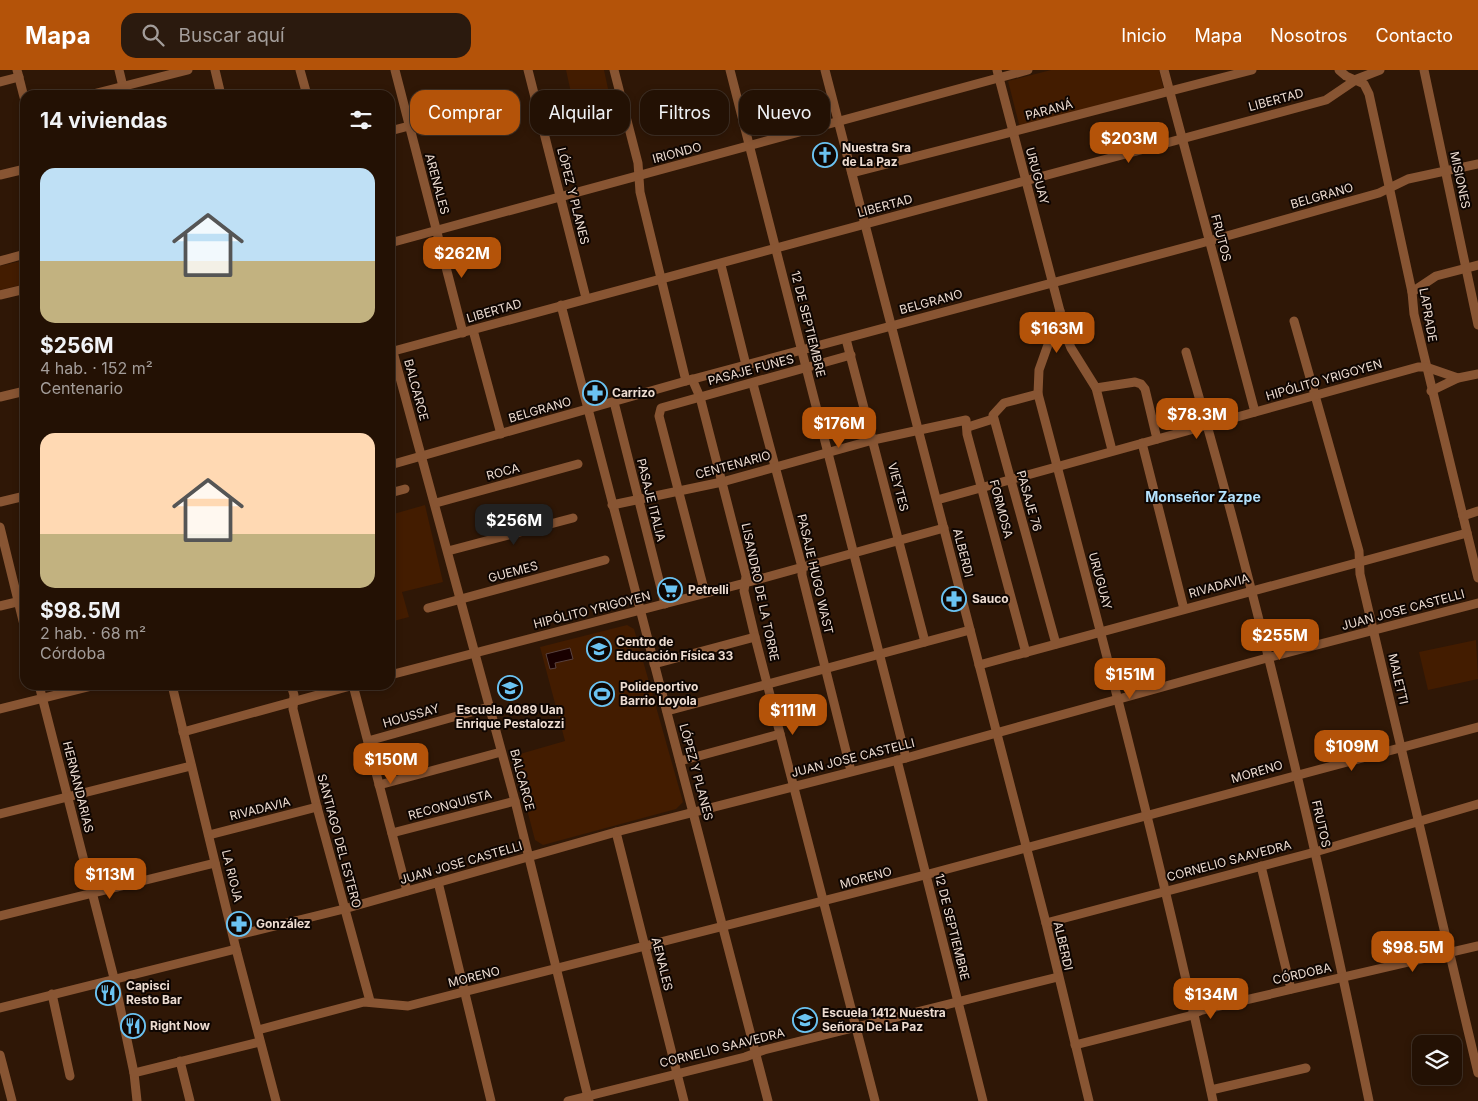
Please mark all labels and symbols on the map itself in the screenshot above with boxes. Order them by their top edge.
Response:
street label: LIBERTAD [1247,85,1305,114]
street label: PARANÁ [1024,96,1074,123]
pin: $203M [1094,122,1164,164]
street label: IRIONDO [651,139,703,166]
place label: Nuestra Sra de La Paz [842,140,911,169]
church icon: Nuestra Sra de La Paz [812,142,838,168]
street label: LÓPEZ Y PLANES [554,146,593,246]
street label: URUGUAY [1023,146,1052,206]
street label: MISIONES [1447,150,1474,210]
street label: ARENALES [422,152,453,216]
street label: BELGRANO [1289,179,1355,212]
street label: LIBERTAD [856,191,914,220]
street label: FRUTOS [1208,213,1235,263]
pin: $262M [427,236,497,279]
street label: 12 DE SEPTIEMBRE [788,269,829,379]
street label: BELGRANO [898,286,964,317]
street label: LAPRADE [1416,287,1441,343]
street label: LIBERTAD [465,296,523,326]
pin: $163M [1022,312,1092,354]
street label: PASAJE FUNES [706,351,796,388]
street label: HIPÓLITO YRIGOYEN [1264,356,1384,403]
street label: BALCARCE [401,357,432,422]
pharmacy icon: Carrizo [582,380,608,406]
place label: Carrizo [612,385,655,400]
street label: BELGRANO [507,393,573,426]
pin: $78.3M [1156,398,1238,440]
pin: $176M [804,406,874,449]
street label: CENTENARIO [694,447,772,482]
street label: PASAJE ITALIA [634,457,669,543]
street label: ROCA [485,460,521,483]
street label: VIEYTES [885,461,912,513]
street label: PASAJE 76 [1014,469,1045,533]
street label: FORMOSA [986,478,1016,540]
district label: Monseñor Zazpe [1145,488,1261,505]
pin: $256M [479,504,549,546]
street label: PASAJE HUGO WAST [794,512,837,636]
street label: LISANDRO DE LA TORRE [739,521,782,662]
street label: ALBERDI [950,527,977,579]
street label: URUGUAY [1086,551,1115,611]
street label: GUEMES [486,558,540,585]
street label: RIVADAVIA [1187,570,1251,601]
supermarket icon: Petrelli [657,577,683,603]
place label: Petrelli [688,582,729,597]
pharmacy icon: Sauco [941,586,967,612]
street label: JUAN JOSE CASTELLI [1340,586,1466,633]
street label: HIPÓLITO YRIGOYEN [532,588,652,631]
place label: Sauco [972,591,1009,606]
pin: $255M [1245,618,1315,661]
place label: Centro de Educación Física 33 [616,634,733,663]
school or university icon: Centro de Educación Física 33 [586,636,612,662]
street label: MALETTI [1385,652,1412,706]
pin: $151M [1095,658,1165,700]
school or university icon: Escuela 4089 Uan Enrique Pestalozzi [497,675,523,701]
place label: Polideportivo Barrio Loyola [620,679,698,708]
sports icon: Polideportivo Barrio Loyola [589,681,615,707]
pin: $111M [758,694,828,736]
street label: HOUSSAY [381,700,441,731]
place label: Escuela 4089 Uan Enrique Pestalozzi [456,702,564,731]
street label: LÓPEZ Y PLANES [676,722,717,822]
pin: $109M [1317,730,1387,772]
street label: JUAN JOSE CASTELLI [790,735,916,780]
street label: HERNANDARIAS [60,740,97,834]
pin: $150M [356,742,426,785]
street label: BALCARCE [507,747,538,812]
street label: MORENO [1229,757,1284,786]
street label: SANTIAGO DEL ESTERO [314,772,365,910]
street label: RECONQUISTA [406,786,493,823]
street label: RIVADAVIA [228,794,292,823]
street label: FRUTOS [1309,799,1334,849]
street label: CORNELIO SAAVEDRA [1165,837,1293,884]
street label: JUAN JOSE CASTELLI [398,838,524,887]
street label: LA RIOJA [219,848,246,904]
pin: $113M [75,858,145,900]
street label: MORENO [838,863,893,892]
street label: 12 DE SEPTIEMBRE [932,872,973,982]
pharmacy icon: González [226,911,252,937]
place label: González [256,916,311,931]
street label: ALBERDI [1051,920,1076,972]
pin: $98.5M [1372,930,1454,973]
street label: AENALES [649,936,676,992]
street label: CÓRDOBA [1271,959,1333,988]
street label: MORENO [446,963,501,990]
place label: Capisci Resto Bar [126,978,182,1007]
pin: $134M [1176,978,1246,1020]
restaurant icon: Capisci Resto Bar [95,980,121,1006]
place label: Escuela 1412 Nuestra Señora De La Paz [822,1005,946,1034]
school or university icon: Escuela 1412 Nuestra Señora De La Paz [792,1007,818,1033]
restaurant icon: Right Now [120,1013,146,1039]
place label: Right Now [150,1018,211,1033]
street label: CORNELIO SAAVEDRA [658,1025,786,1070]

